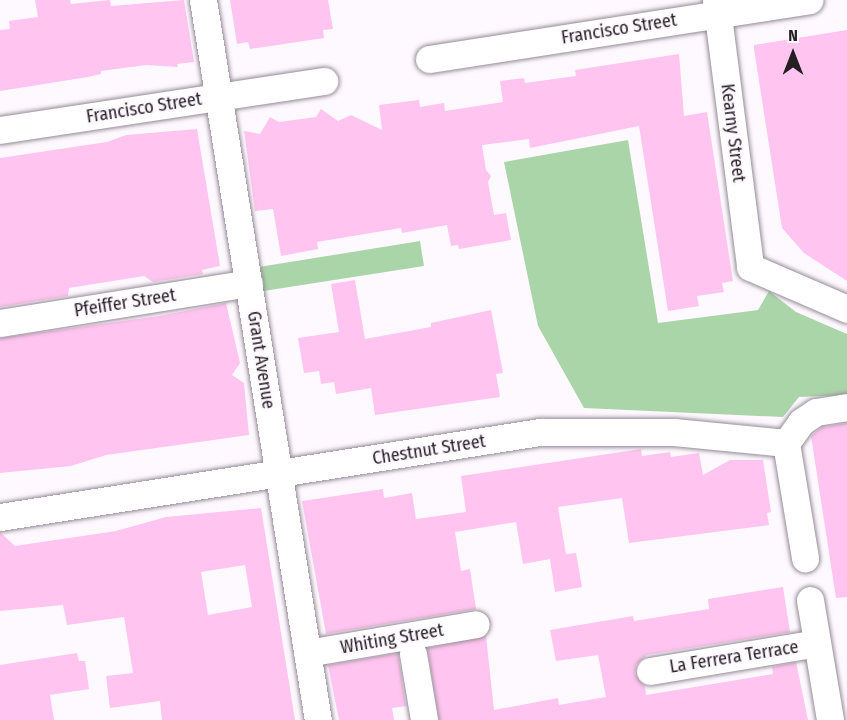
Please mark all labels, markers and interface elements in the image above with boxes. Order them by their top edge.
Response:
street label: Francisco Street [560,9,678,49]
north arrow [763,24,823,84]
text: N [788,26,798,45]
street label: Kearny Street [716,83,750,183]
street label: Francisco Street [85,88,203,128]
street label: Pfeiffer Street [73,284,177,322]
street label: Grant Avenue [243,310,279,410]
street label: Chestnut Street [371,430,487,470]
street label: Whiting Street [339,619,445,659]
street label: La Ferrera Terrace [668,636,800,678]

